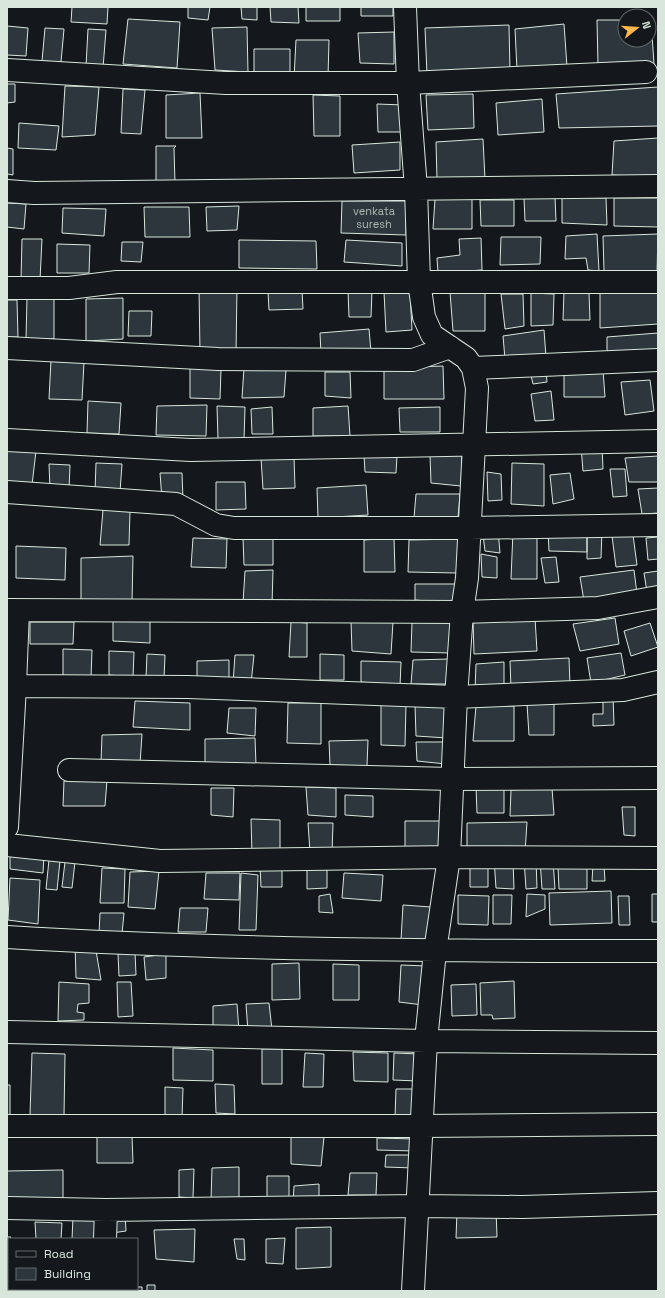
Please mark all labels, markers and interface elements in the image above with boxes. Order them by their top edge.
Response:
north arrow [617,8,657,48]
text: N [639,20,654,31]
house number: venkata suresh [353,204,396,231]
legend [8,1238,138,1290]
text: Road [44,1246,73,1262]
text: Building [44,1266,91,1282]

